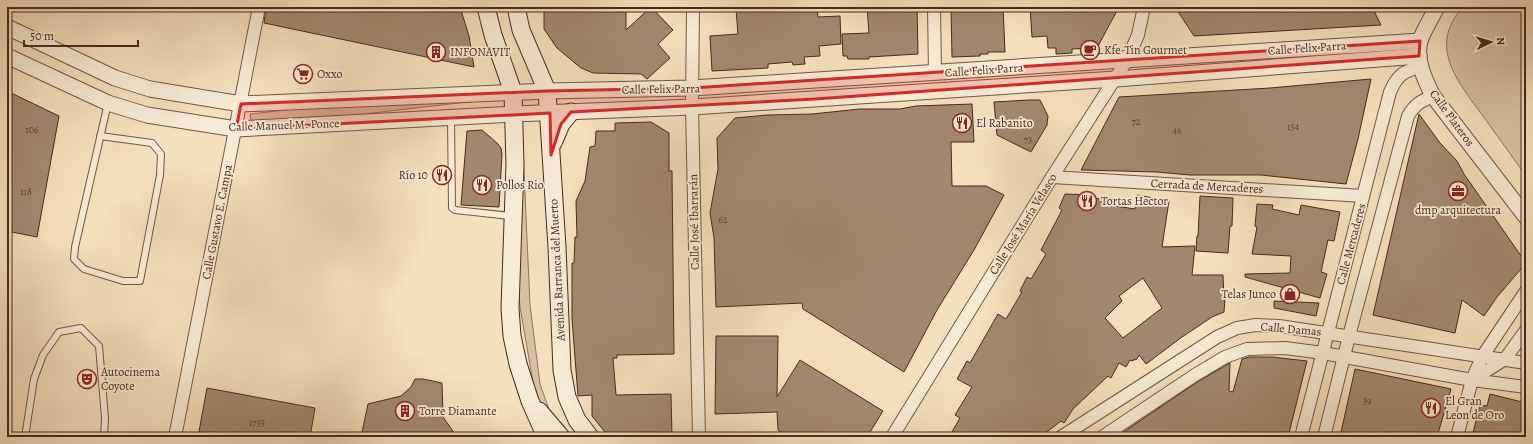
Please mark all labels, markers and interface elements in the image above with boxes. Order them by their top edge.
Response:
scale bar [24,22,138,48]
north arrow [1471,22,1511,62]
text: 50 m [30,28,54,44]
street label: Calle Felix Parra [1267,37,1347,59]
text: N [1493,37,1508,46]
cafe icon: Kfe-Tin Gourmet [1079,39,1101,61]
building icon: INFONAVIT [425,41,447,63]
place label: Kfe-Tin Gourmet [1104,42,1187,58]
place label: INFONAVIT [450,44,511,60]
street label: Calle Felix Parra [944,59,1024,81]
supermarket icon: Oxxo [292,63,314,85]
place label: Oxxo [317,66,342,82]
street label: Calle Felix Parra [622,80,701,98]
street label: Calle Plateros [1426,86,1478,150]
restaurant icon: El Rabanito [951,112,973,134]
street label: Calle Manuel M. Ponce [228,115,340,135]
place label: El Rabanito [976,115,1033,131]
house number: 72 [1132,115,1141,128]
house number: 134 [1287,120,1300,133]
house number: 106 [25,123,39,136]
house number: 46 [1172,124,1182,137]
house number: 73 [1024,133,1032,146]
street label: Calle Gustavo E. Campa [198,163,236,281]
restaurant icon: Río 10 [431,164,453,186]
place label: Río 10 [399,167,428,183]
street label: Calle José María Velasco [985,170,1061,278]
street label: Calle José Ibarrarán [685,173,703,270]
restaurant icon: Pollos Rio [471,174,493,196]
street label: Cerrada de Mercaderes [1150,175,1264,197]
place label: Pollos Rio [496,177,544,193]
office icon: dmp arquitectura [1447,180,1469,202]
house number: 118 [20,185,32,198]
restaurant icon: Tortas Hector [1076,190,1098,212]
place label: Tortas Hector [1101,193,1168,209]
street label: Avenida Barranca del Muerto [545,199,569,342]
street label: Calle Mercaderes [1332,201,1370,286]
place label: dmp arquitectura [1415,202,1502,218]
house number: 62 [718,213,728,226]
shop icon: Telas Junco [1279,283,1301,305]
place label: Telas Junco [1222,286,1276,302]
street label: Calle Damas [1260,318,1322,340]
place label: Autocinema Coyote [100,364,161,394]
theatre icon: Autocinema Coyote [76,368,98,390]
place label: El Gran Leon de Oro [1445,393,1504,423]
house number: 39 [1363,394,1372,407]
restaurant icon: El Gran Leon de Oro [1420,397,1442,419]
building icon: Torre Diamante [394,400,416,422]
place label: Torre Diamante [419,403,497,419]
house number: 1735 [249,416,265,429]

